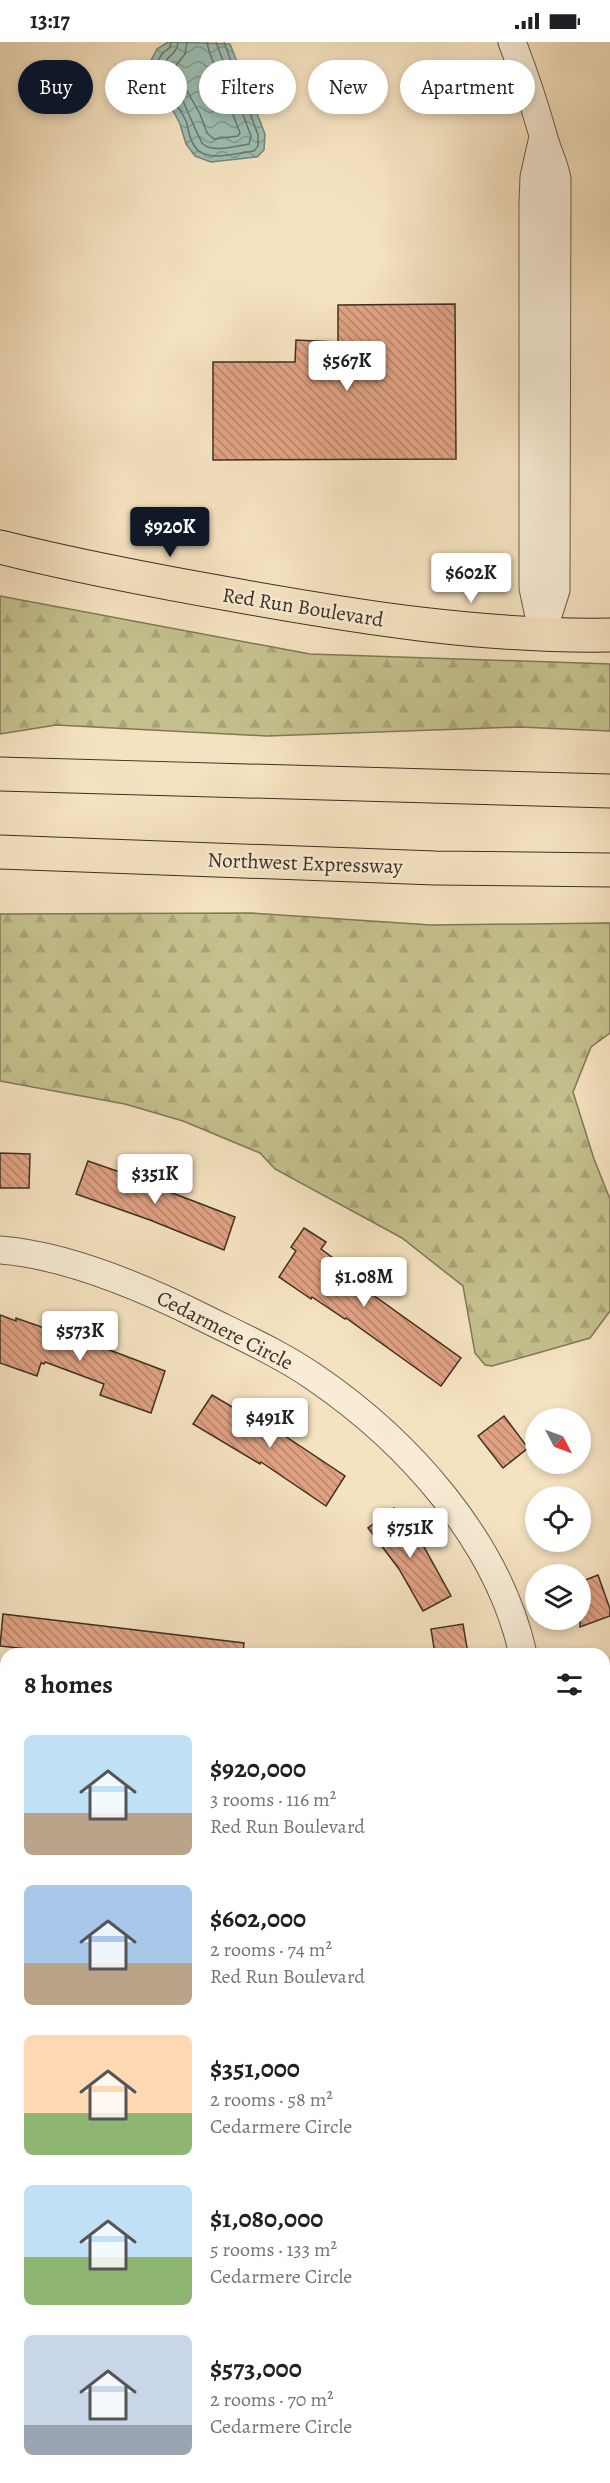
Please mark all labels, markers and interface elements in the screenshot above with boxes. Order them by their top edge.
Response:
text: 13:17 [30,6,70,36]
chip: Buy [18,60,93,114]
chip: Rent [105,60,187,114]
chip: Filters [199,60,296,114]
chip: New [308,60,388,114]
chip: Apartment [400,60,535,114]
pin: $567K [305,341,389,392]
text: $567K [323,347,371,374]
pin: $920K [128,507,212,558]
text: $920K [144,513,196,540]
pin: $602K [429,553,513,604]
text: $602K [445,559,497,586]
street label: Red Run Boulevard [220,580,386,634]
street label: Northwest Expressway [207,846,404,880]
pin: $351K [113,1154,197,1205]
text: $351K [132,1160,178,1187]
pin: $1.08M [315,1257,413,1308]
text: $1.08M [335,1263,393,1290]
street label: Cedarmere Circle [152,1284,298,1376]
pin: $573K [38,1311,122,1362]
text: $573K [56,1317,104,1344]
pin: $491K [228,1398,312,1449]
text: $491K [246,1404,294,1431]
north arrow [525,1408,591,1474]
map controls [525,1408,591,1630]
button: locate [525,1486,591,1552]
pin: $751K [368,1508,452,1559]
text: $751K [387,1514,433,1541]
button: layers [525,1564,591,1630]
text: 8 homes [24,1667,113,1702]
icon: filters [553,1668,586,1701]
text: $920,000 [210,1751,306,1786]
icon: home [72,1759,144,1831]
text: 3 rooms · 116 m² [210,1786,336,1813]
text: Red Run Boulevard [210,1813,365,1840]
text: $602,000 [210,1901,306,1936]
icon: home [72,1909,144,1981]
text: 2 rooms · 74 m² [210,1936,332,1963]
text: Red Run Boulevard [210,1963,365,1990]
text: $351,000 [210,2051,300,2086]
icon: home [72,2059,144,2131]
text: 2 rooms · 58 m² [210,2086,333,2113]
text: Cedarmere Circle [210,2113,352,2140]
text: $1,080,000 [210,2201,323,2236]
icon: home [72,2209,144,2281]
text: 5 rooms · 133 m² [210,2236,337,2263]
text: Cedarmere Circle [210,2263,352,2290]
text: $573,000 [210,2351,302,2386]
icon: home [72,2359,144,2431]
text: 2 rooms · 70 m² [210,2386,334,2413]
text: Cedarmere Circle [210,2413,352,2440]

